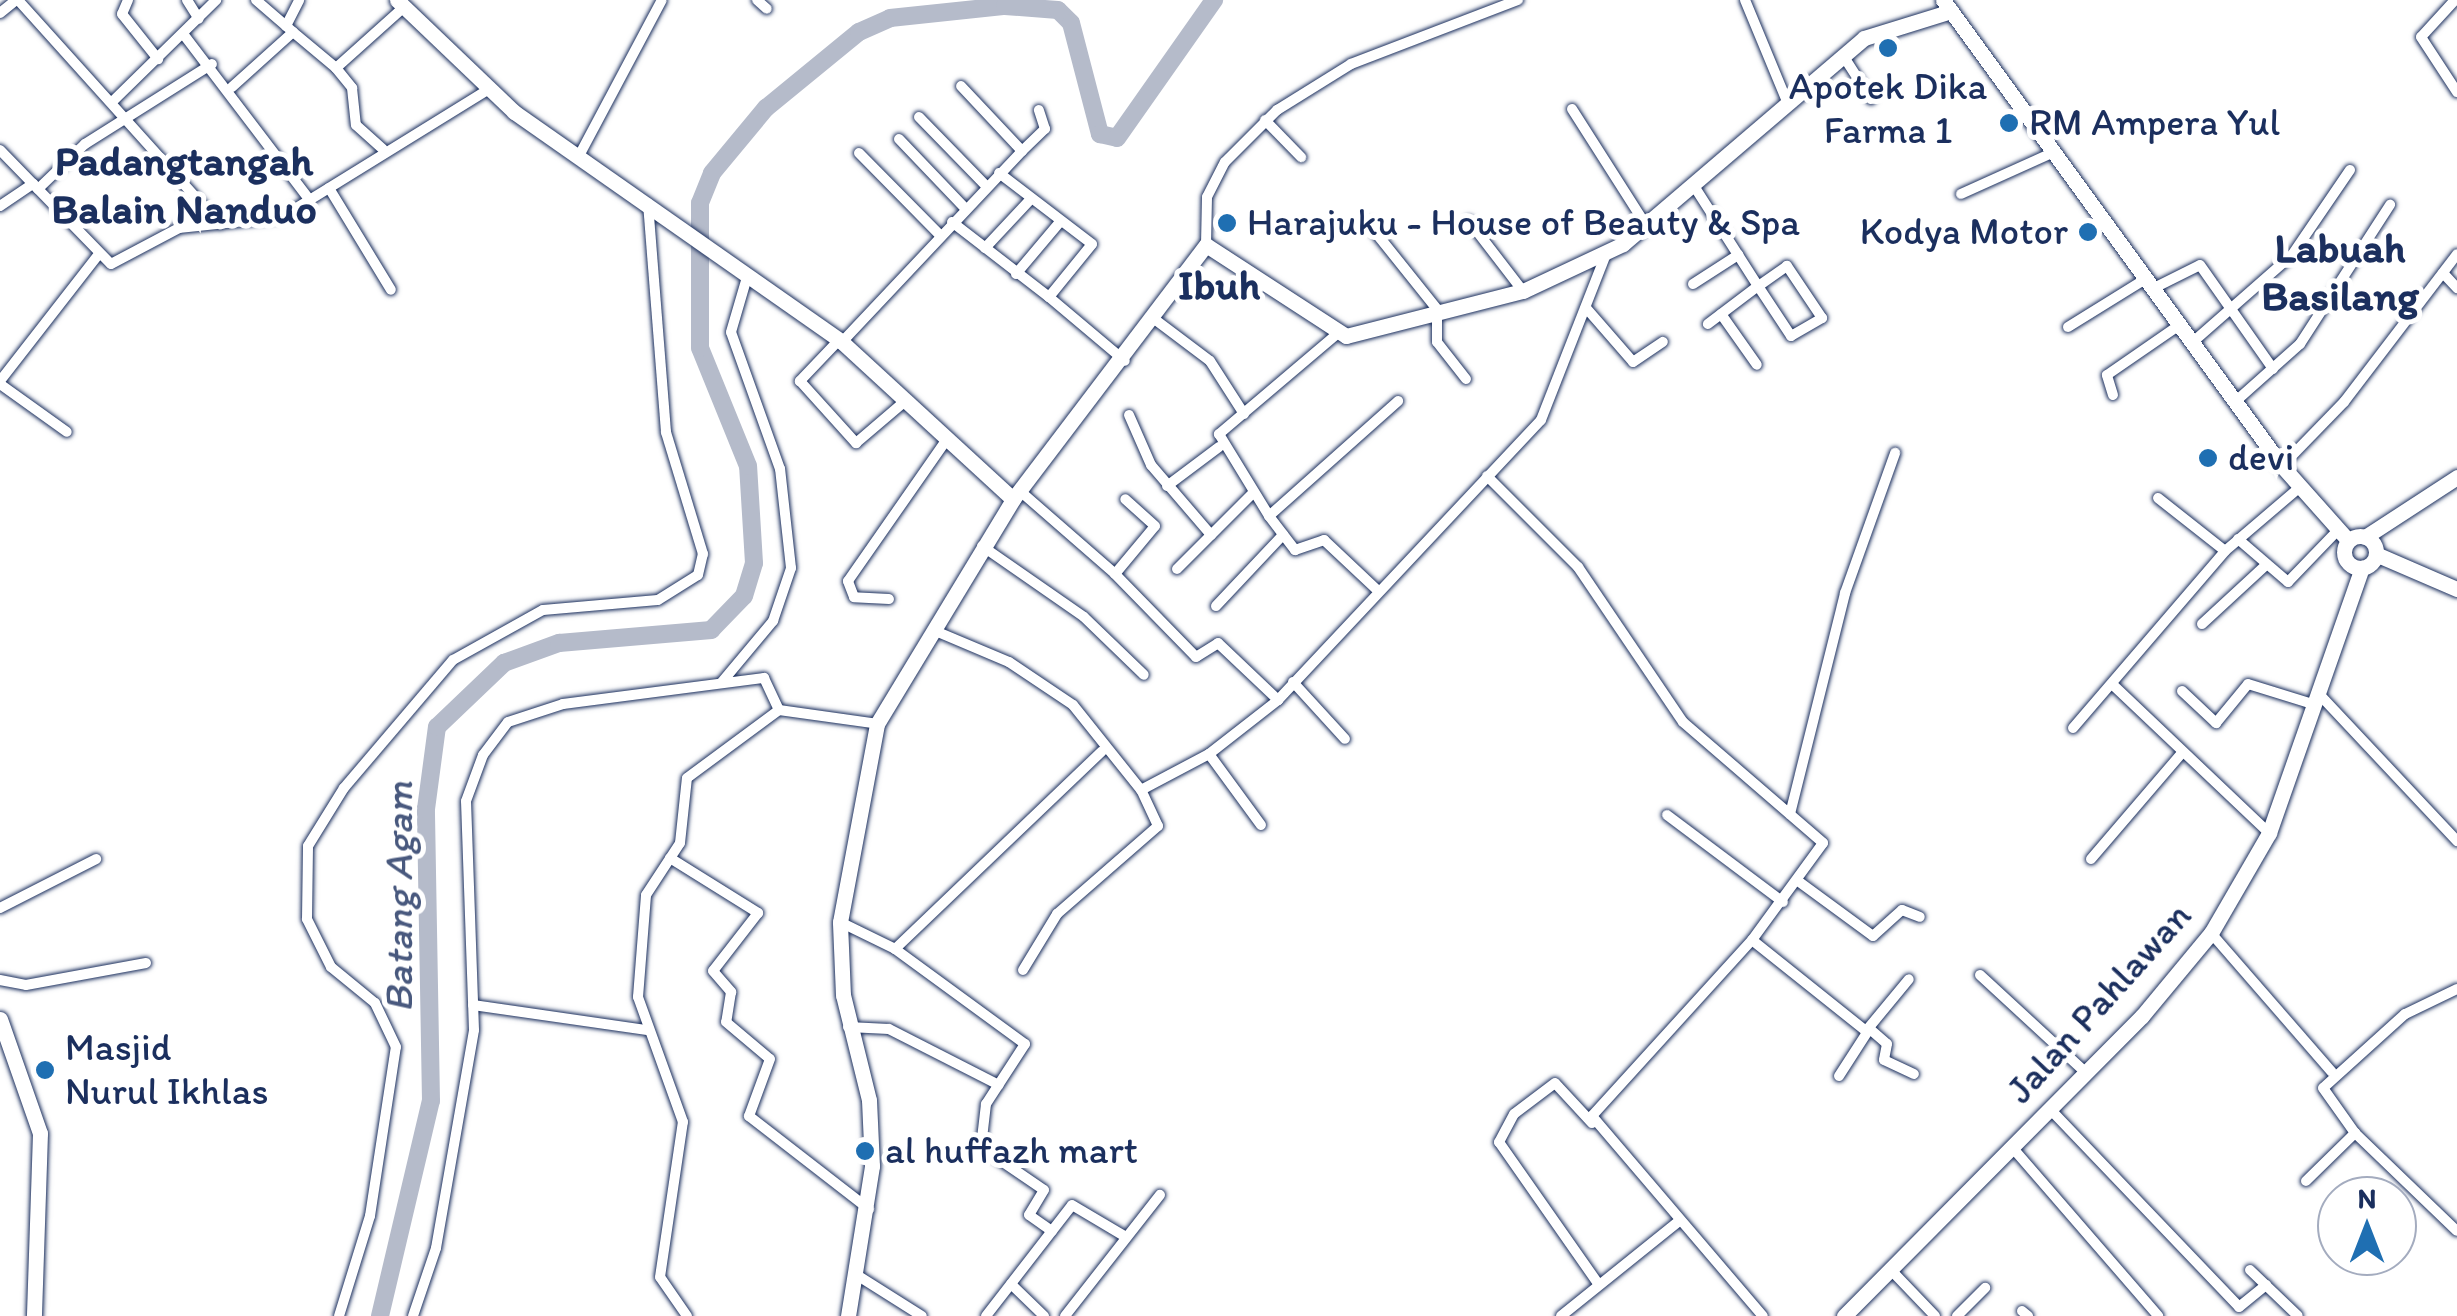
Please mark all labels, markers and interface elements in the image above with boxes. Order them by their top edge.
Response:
marker: Apotek Dika Farma 1 [1877,37,1899,59]
place label: Apotek Dika Farma 1 [1789,64,1987,153]
place label: RM Ampera Yul [2029,100,2279,146]
marker: RM Ampera Yul [1998,112,2020,134]
district label: Padangtangah Balain Nanduo [52,136,316,235]
place label: Harajuku - House of Beauty & Spa [1247,200,1800,246]
place label: Kodya Motor [1861,209,2068,255]
marker: Harajuku - House of Beauty & Spa [1216,212,1238,234]
marker: Kodya Motor [2077,221,2099,243]
district label: Labuah Basilang [2261,223,2419,322]
district label: Ibuh [1178,260,1260,310]
place label: devi [2228,435,2294,481]
marker: devi [2197,447,2219,469]
water label: Batang Agam [374,781,422,1013]
street label: Jalan Pahlawan [1997,894,2201,1112]
place label: Masjid Nurul Ikhlas [65,1025,268,1114]
marker: Masjid Nurul Ikhlas [34,1059,56,1081]
place label: al huffazh mart [885,1128,1138,1174]
marker: al huffazh mart [854,1140,876,1162]
north arrow [2317,1176,2417,1276]
text: N [2358,1181,2376,1215]

